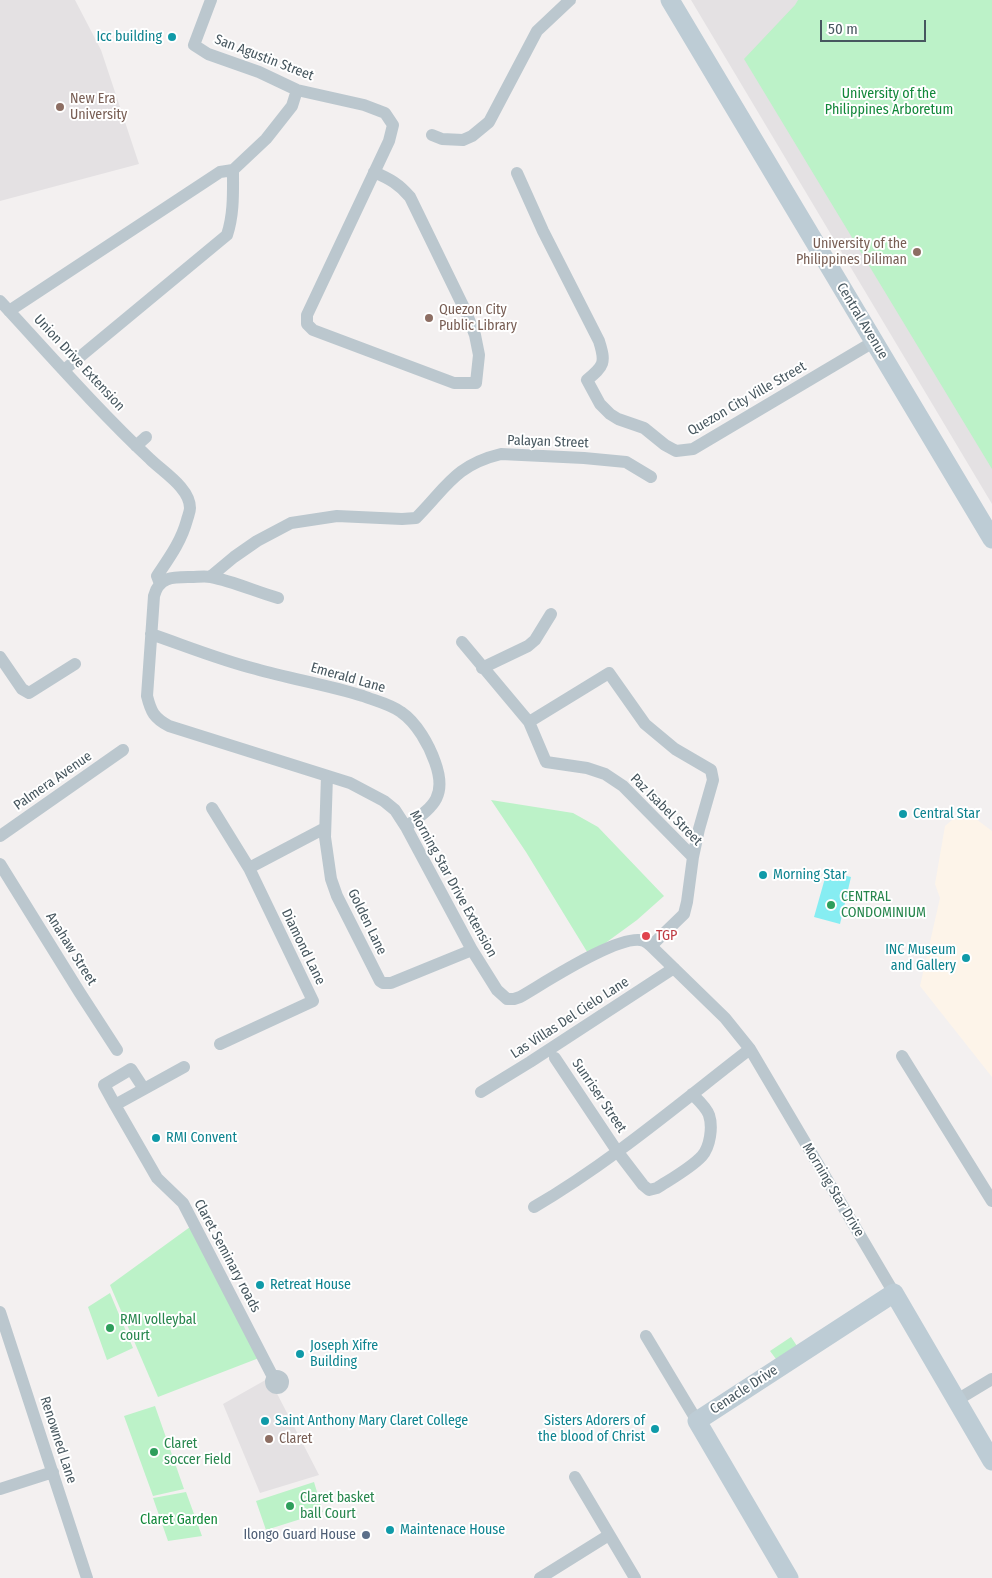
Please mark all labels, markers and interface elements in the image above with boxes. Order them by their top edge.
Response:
scale bar [822,10,928,42]
text: 50 m [828,20,858,38]
place label: Icc building [96,29,162,45]
marker: Icc building [166,31,178,43]
street label: San Agustin Street [212,31,316,85]
park label: University of the Philippines Arboretum [825,86,953,118]
place label: New Era University [70,91,127,124]
marker: New Era University [54,101,66,113]
place label: University of the Philippines Diliman [796,236,907,268]
marker: University of the Philippines Diliman [911,246,923,258]
street label: Central Avenue [833,280,891,362]
place label: Quezon City Public Library [439,302,517,334]
street label: Union Drive Extension [30,311,128,415]
marker: Quezon City Public Library [423,312,435,324]
street label: Quezon City Ville Street [685,358,809,440]
street label: Palayan Street [507,432,589,452]
street label: Emerald Lane [309,659,387,697]
street label: Palmera Avenue [11,748,95,814]
street label: Paz Isabel Street [627,771,705,849]
place label: Central Star [913,806,980,822]
street label: Morning Star Drive Extension [406,808,500,960]
marker: Central Star [897,808,909,820]
place label: Morning Star [773,867,847,883]
marker: Morning Star [757,869,769,881]
street label: Golden Lane [344,886,390,958]
place label: CENTRAL CONDOMINIUM [841,889,926,922]
marker: CENTRAL CONDOMINIUM [825,899,837,911]
street label: Diamond Lane [277,906,329,988]
street label: Anahaw Street [42,910,100,988]
place label: TGP [656,928,677,944]
marker: TGP [640,930,652,942]
place label: INC Museum and Gallery [885,942,956,974]
marker: INC Museum and Gallery [960,952,972,964]
street label: Las Villas Del Cielo Lane [508,974,632,1062]
street label: Sunriser Street [568,1056,630,1136]
place label: RMI Convent [166,1130,237,1146]
marker: RMI Convent [150,1132,162,1144]
street label: Morning Star Drive [798,1140,868,1240]
street label: Claret Seminary roads [190,1197,264,1315]
place label: Retreat House [270,1277,351,1293]
marker: Retreat House [254,1279,266,1291]
place label: RMI volleybal court [120,1312,196,1344]
marker: RMI volleybal court [104,1322,116,1334]
place label: Joseph Xifre Building [310,1338,378,1370]
marker: Joseph Xifre Building [294,1348,306,1360]
street label: Cenacle Drive [707,1362,781,1418]
street label: Renowned Lane [36,1394,80,1486]
place label: Saint Anthony Mary Claret College [275,1413,468,1429]
place label: Sisters Adorers of the blood of Christ [538,1413,645,1445]
marker: Saint Anthony Mary Claret College [259,1415,271,1427]
marker: Sisters Adorers of the blood of Christ [649,1423,661,1435]
place label: Claret [279,1431,312,1447]
marker: Claret [263,1433,275,1445]
place label: Claret soccer Field [164,1436,231,1468]
marker: Claret soccer Field [148,1446,160,1458]
place label: Claret basket ball Court [300,1490,375,1522]
marker: Claret basket ball Court [284,1500,296,1512]
park label: Claret Garden [140,1512,218,1528]
place label: Maintenace House [400,1522,505,1538]
marker: Maintenace House [384,1524,396,1536]
place label: Ilongo Guard House [243,1527,356,1543]
marker: Ilongo Guard House [360,1529,372,1541]

